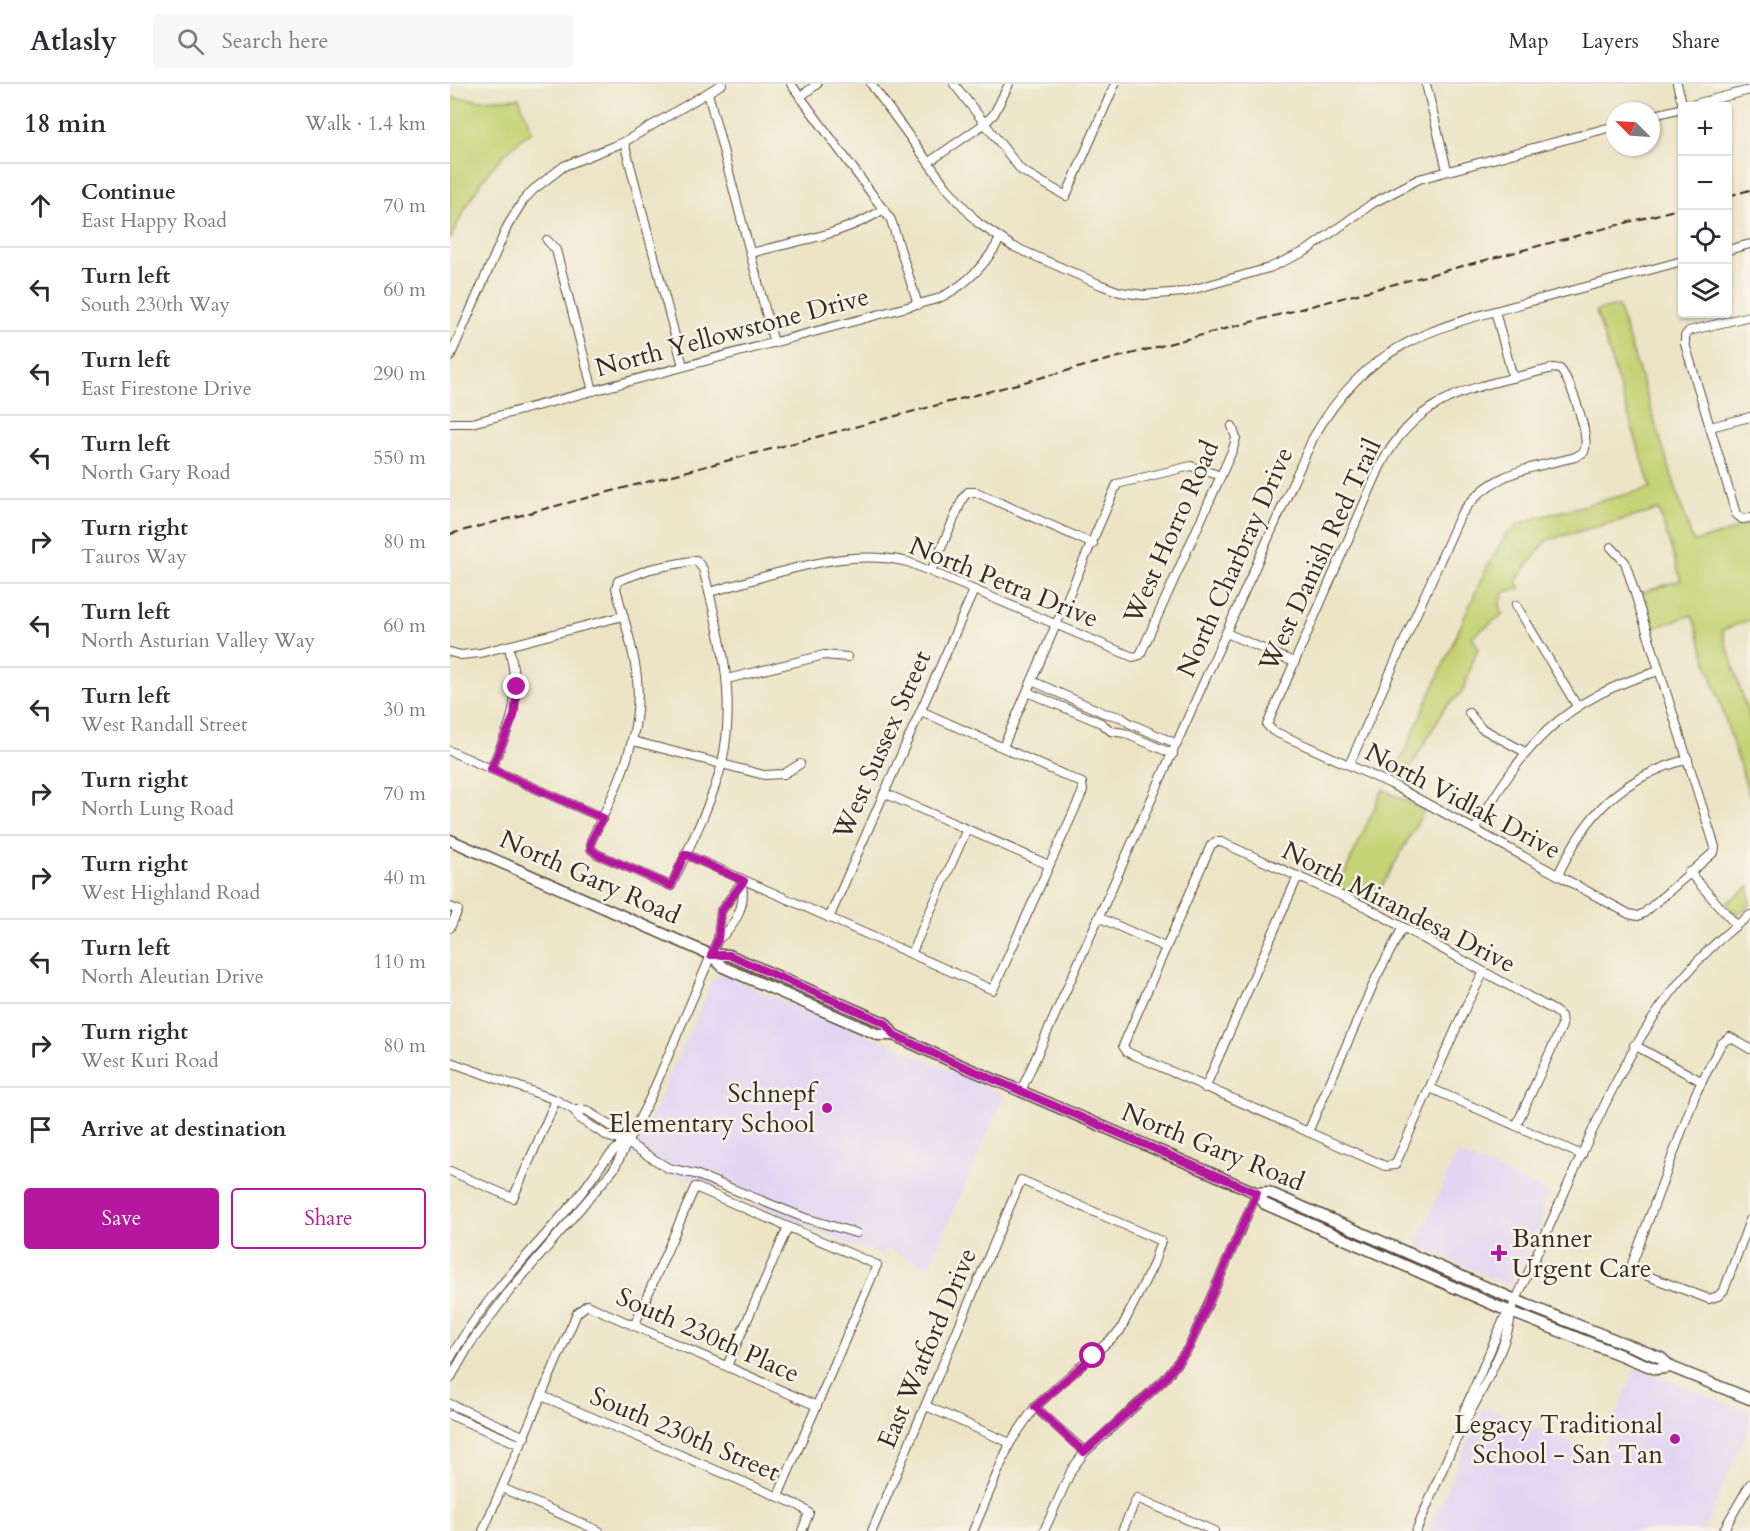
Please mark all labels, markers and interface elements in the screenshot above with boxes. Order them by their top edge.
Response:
search box [153,14,573,68]
text: Atlasly [30,22,117,60]
icon: search [174,25,207,58]
text: Search here [222,26,328,56]
text: Map [1509,27,1549,56]
text: Layers [1582,27,1639,56]
text: Share [1672,27,1720,56]
north arrow [1606,102,1660,156]
map controls [1678,102,1732,318]
button: + [1678,102,1732,156]
text: 18 min [24,106,107,141]
text: Walk · 1.4 km [305,110,426,137]
button: − [1678,156,1732,210]
text: Continue [81,177,176,207]
icon: ahead [24,189,57,222]
text: 70 m [383,192,426,219]
text: East Happy Road [81,207,227,234]
button: locate [1678,210,1732,264]
text: Turn left [81,261,170,291]
button: layers [1678,264,1732,318]
icon: left [24,273,57,306]
text: 60 m [383,276,426,303]
street label: North Yellowstone Drive [591,279,873,385]
text: South 230th Way [81,291,230,318]
text: Turn left [81,345,170,375]
icon: left [24,357,57,390]
text: 290 m [373,360,426,387]
text: East Firestone Drive [81,375,252,402]
text: Turn left [81,429,170,459]
street label: West Danish Red Trail [1250,433,1390,678]
street label: West Horro Road [1114,435,1227,630]
icon: left [24,441,57,474]
street label: North Charbray Drive [1169,441,1301,683]
text: 550 m [373,444,426,471]
text: North Gary Road [81,459,231,486]
text: Turn right [81,513,188,543]
icon: right [24,525,57,558]
text: 80 m [383,528,426,555]
street label: North Petra Drive [904,528,1104,636]
text: Tauros Way [81,543,187,570]
text: Turn left [81,597,170,627]
icon: left [24,609,57,642]
text: 60 m [383,612,426,639]
text: North Asturian Valley Way [81,627,315,654]
street label: West Sussex Street [824,645,939,846]
route end [503,673,529,699]
text: Turn left [81,681,170,711]
icon: left [24,693,57,726]
text: 30 m [383,696,426,723]
text: West Randall Street [81,711,247,738]
street label: North Vidlak Drive [1359,735,1567,867]
text: Turn right [81,765,188,795]
icon: right [24,777,57,810]
text: 70 m [383,780,426,807]
text: North Lung Road [81,795,234,822]
street label: North Gary Road [494,821,686,933]
street label: North Mirandesa Drive [1276,833,1522,981]
text: Turn right [81,849,188,879]
icon: right [24,861,57,894]
text: 40 m [383,864,426,891]
text: West Highland Road [81,879,260,906]
text: Turn left [81,933,170,963]
icon: left [24,945,57,978]
text: 110 m [373,948,426,975]
text: North Aleutian Drive [81,963,264,990]
text: Turn right [81,1017,188,1047]
icon: right [24,1029,57,1062]
text: 80 m [383,1032,426,1059]
text: West Kuri Road [81,1047,219,1074]
place label: Schnepf Elementary School [608,1076,819,1141]
street label: North Gary Road [1116,1094,1310,1200]
marker: Schnepf Elementary School [820,1101,834,1115]
icon: arrive [24,1113,57,1146]
text: Arrive at destination [81,1114,286,1144]
button: Save [24,1188,219,1249]
button: Share [231,1188,426,1249]
place label: Banner Urgent Care [1512,1221,1651,1286]
street label: East Watford Drive [869,1242,985,1454]
marker: Banner Urgent Care [1490,1244,1508,1262]
street label: South 230th Place [611,1279,805,1391]
route start [1079,1342,1105,1368]
street label: South 230th Street [585,1378,785,1490]
place label: Legacy Traditional School - San Tan [1454,1407,1663,1472]
marker: Legacy Traditional School - San Tan [1668,1432,1682,1446]

